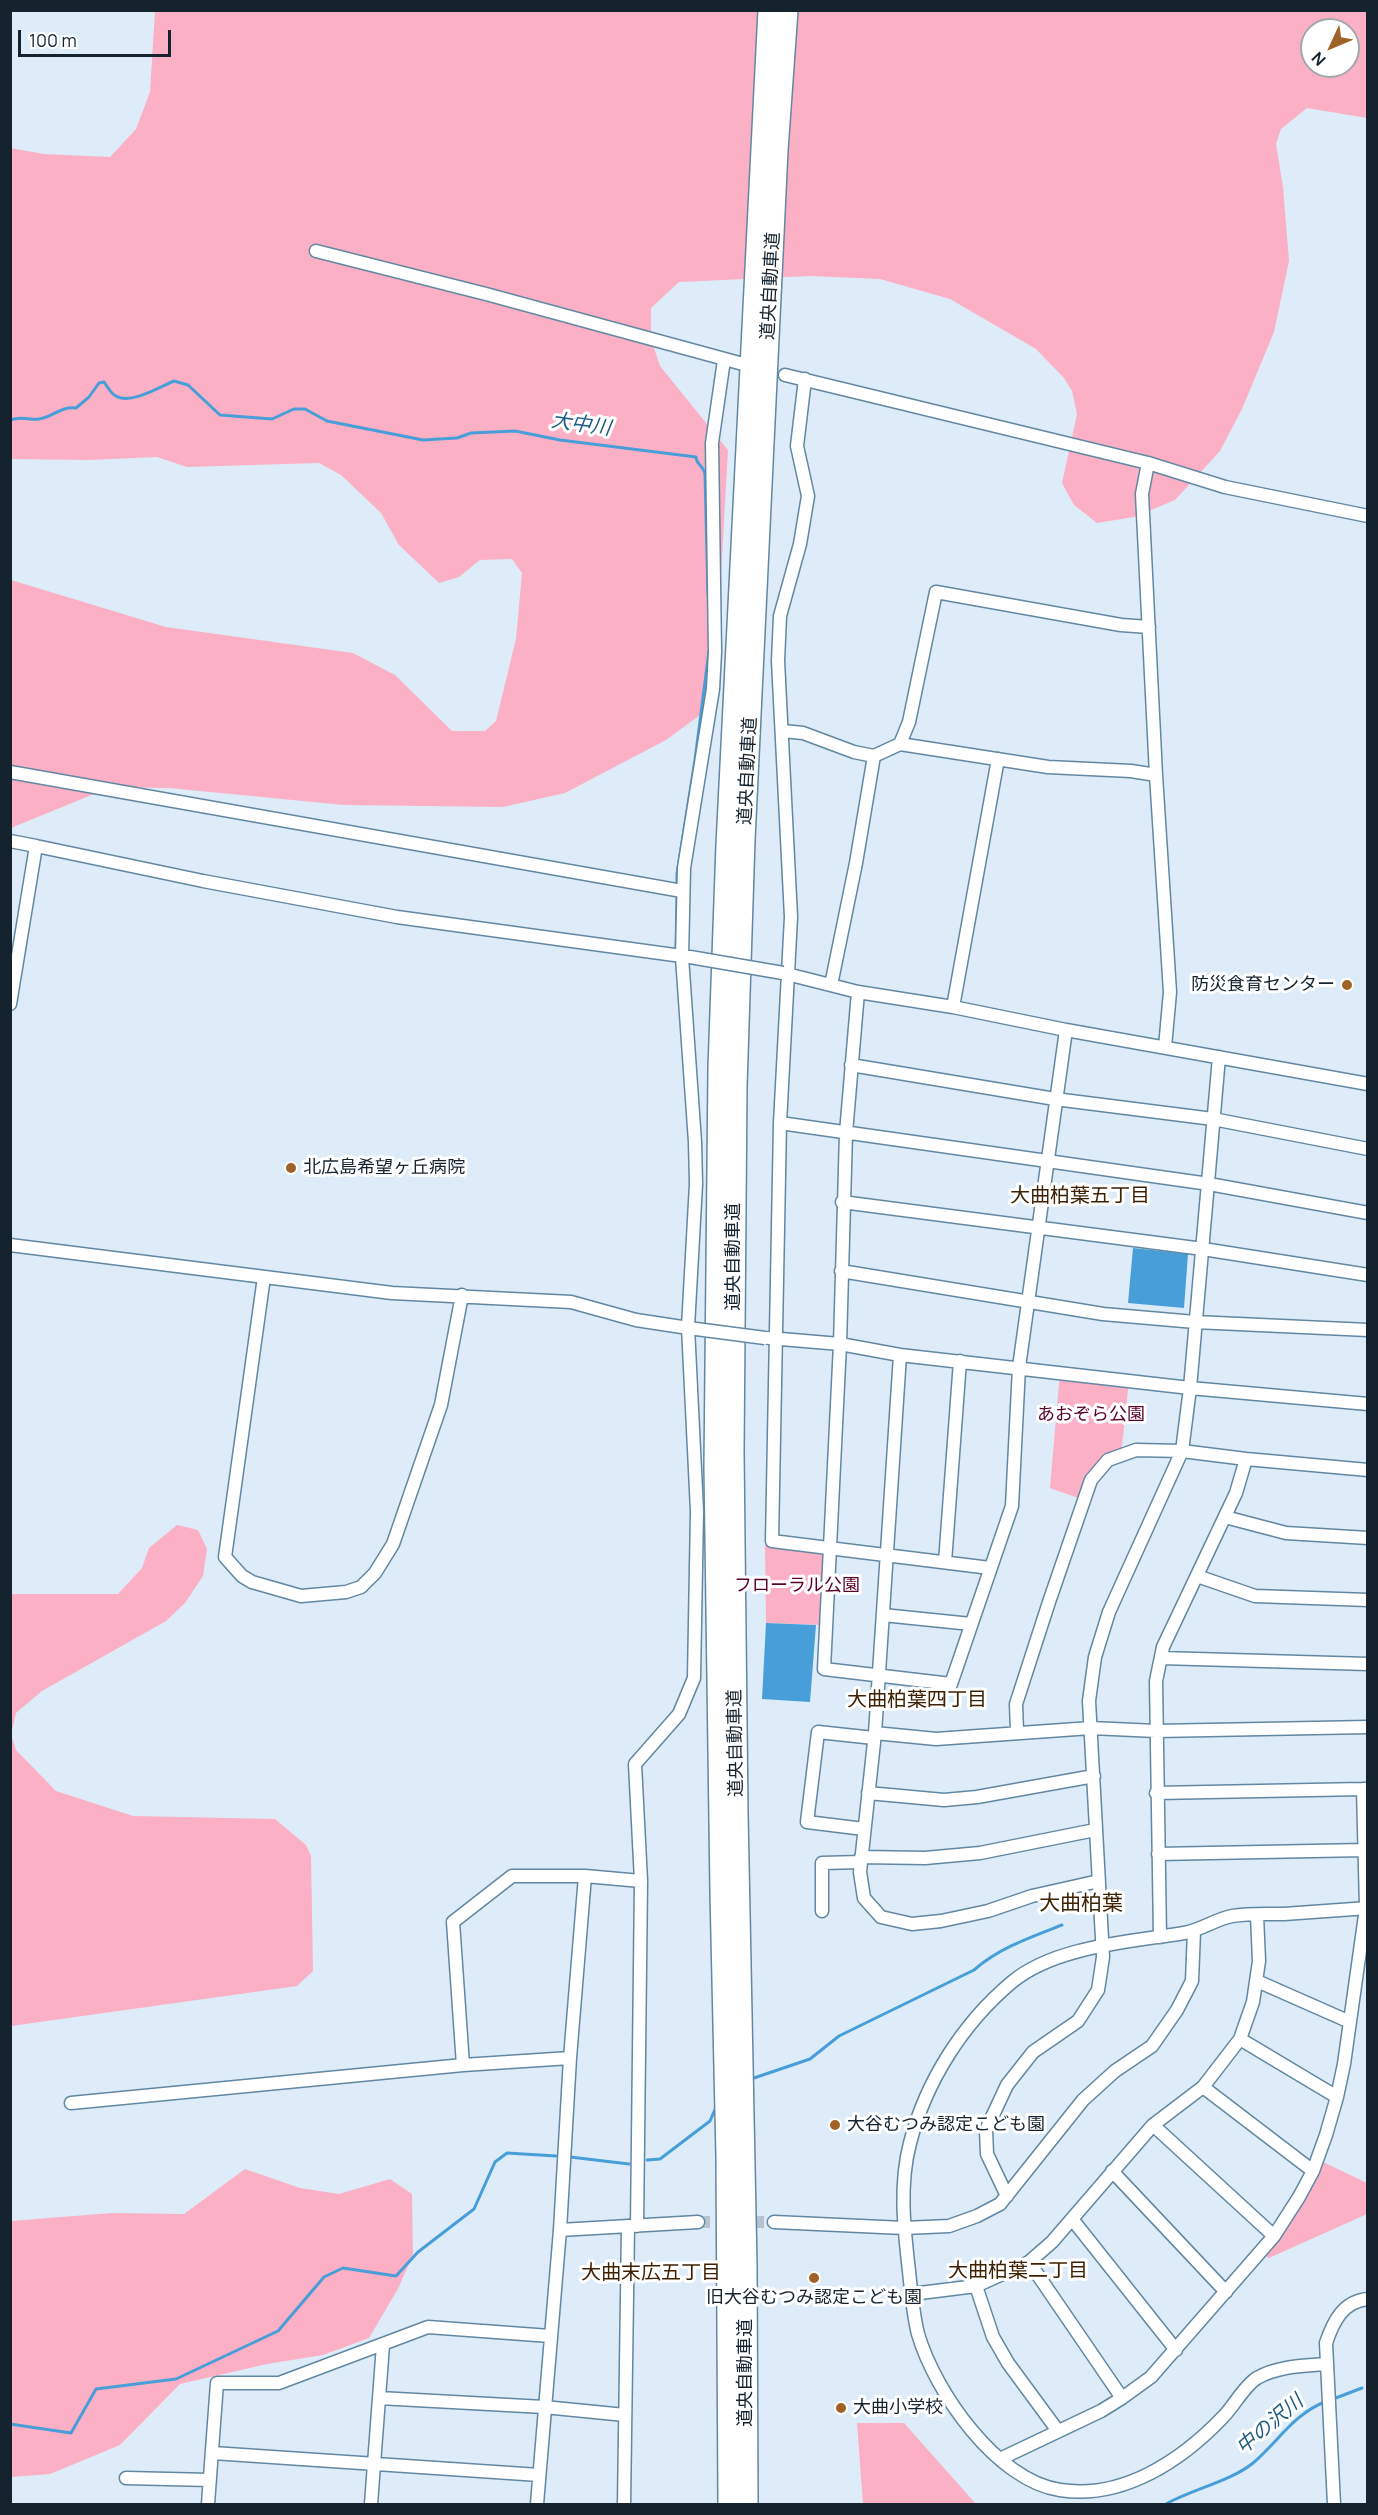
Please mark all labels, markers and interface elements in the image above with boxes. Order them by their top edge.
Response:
scale bar [21,18,174,56]
north arrow [1300,18,1360,78]
text: 100 m [29,28,77,52]
text: N [1307,47,1330,71]
street label: 道央自動車道 [757,232,785,340]
water label: 大中川 [550,409,612,441]
street label: 道央自動車道 [734,717,762,825]
place label: 防災食育センター [1191,974,1335,996]
marker: 防災食育センター [1340,978,1354,992]
place label: 北広島希望ヶ丘病院 [303,1157,465,1179]
marker: 北広島希望ヶ丘病院 [284,1161,298,1175]
district label: 大曲柏葉五丁目 [1010,1184,1150,1208]
street label: 道央自動車道 [723,1203,745,1311]
park label: あおぞら公園 [1037,1404,1145,1426]
park label: フローラル公園 [734,1575,860,1597]
district label: 大曲柏葉四丁目 [847,1688,987,1712]
street label: 道央自動車道 [724,1689,748,1797]
district label: 大曲柏葉 [1039,1891,1123,1917]
place label: 大谷むつみ認定こども園 [847,2114,1045,2136]
marker: 大谷むつみ認定こども園 [828,2118,842,2132]
district label: 大曲柏葉二丁目 [948,2259,1088,2283]
district label: 大曲末広五丁目 [581,2261,721,2285]
marker: 旧大谷むつみ認定こども園 [807,2271,821,2285]
place label: 旧大谷むつみ認定こども園 [706,2287,922,2309]
street label: 道央自動車道 [735,2319,757,2427]
water label: 中の沢川 [1232,2390,1308,2460]
place label: 大曲小学校 [853,2397,943,2419]
marker: 大曲小学校 [834,2401,848,2415]

